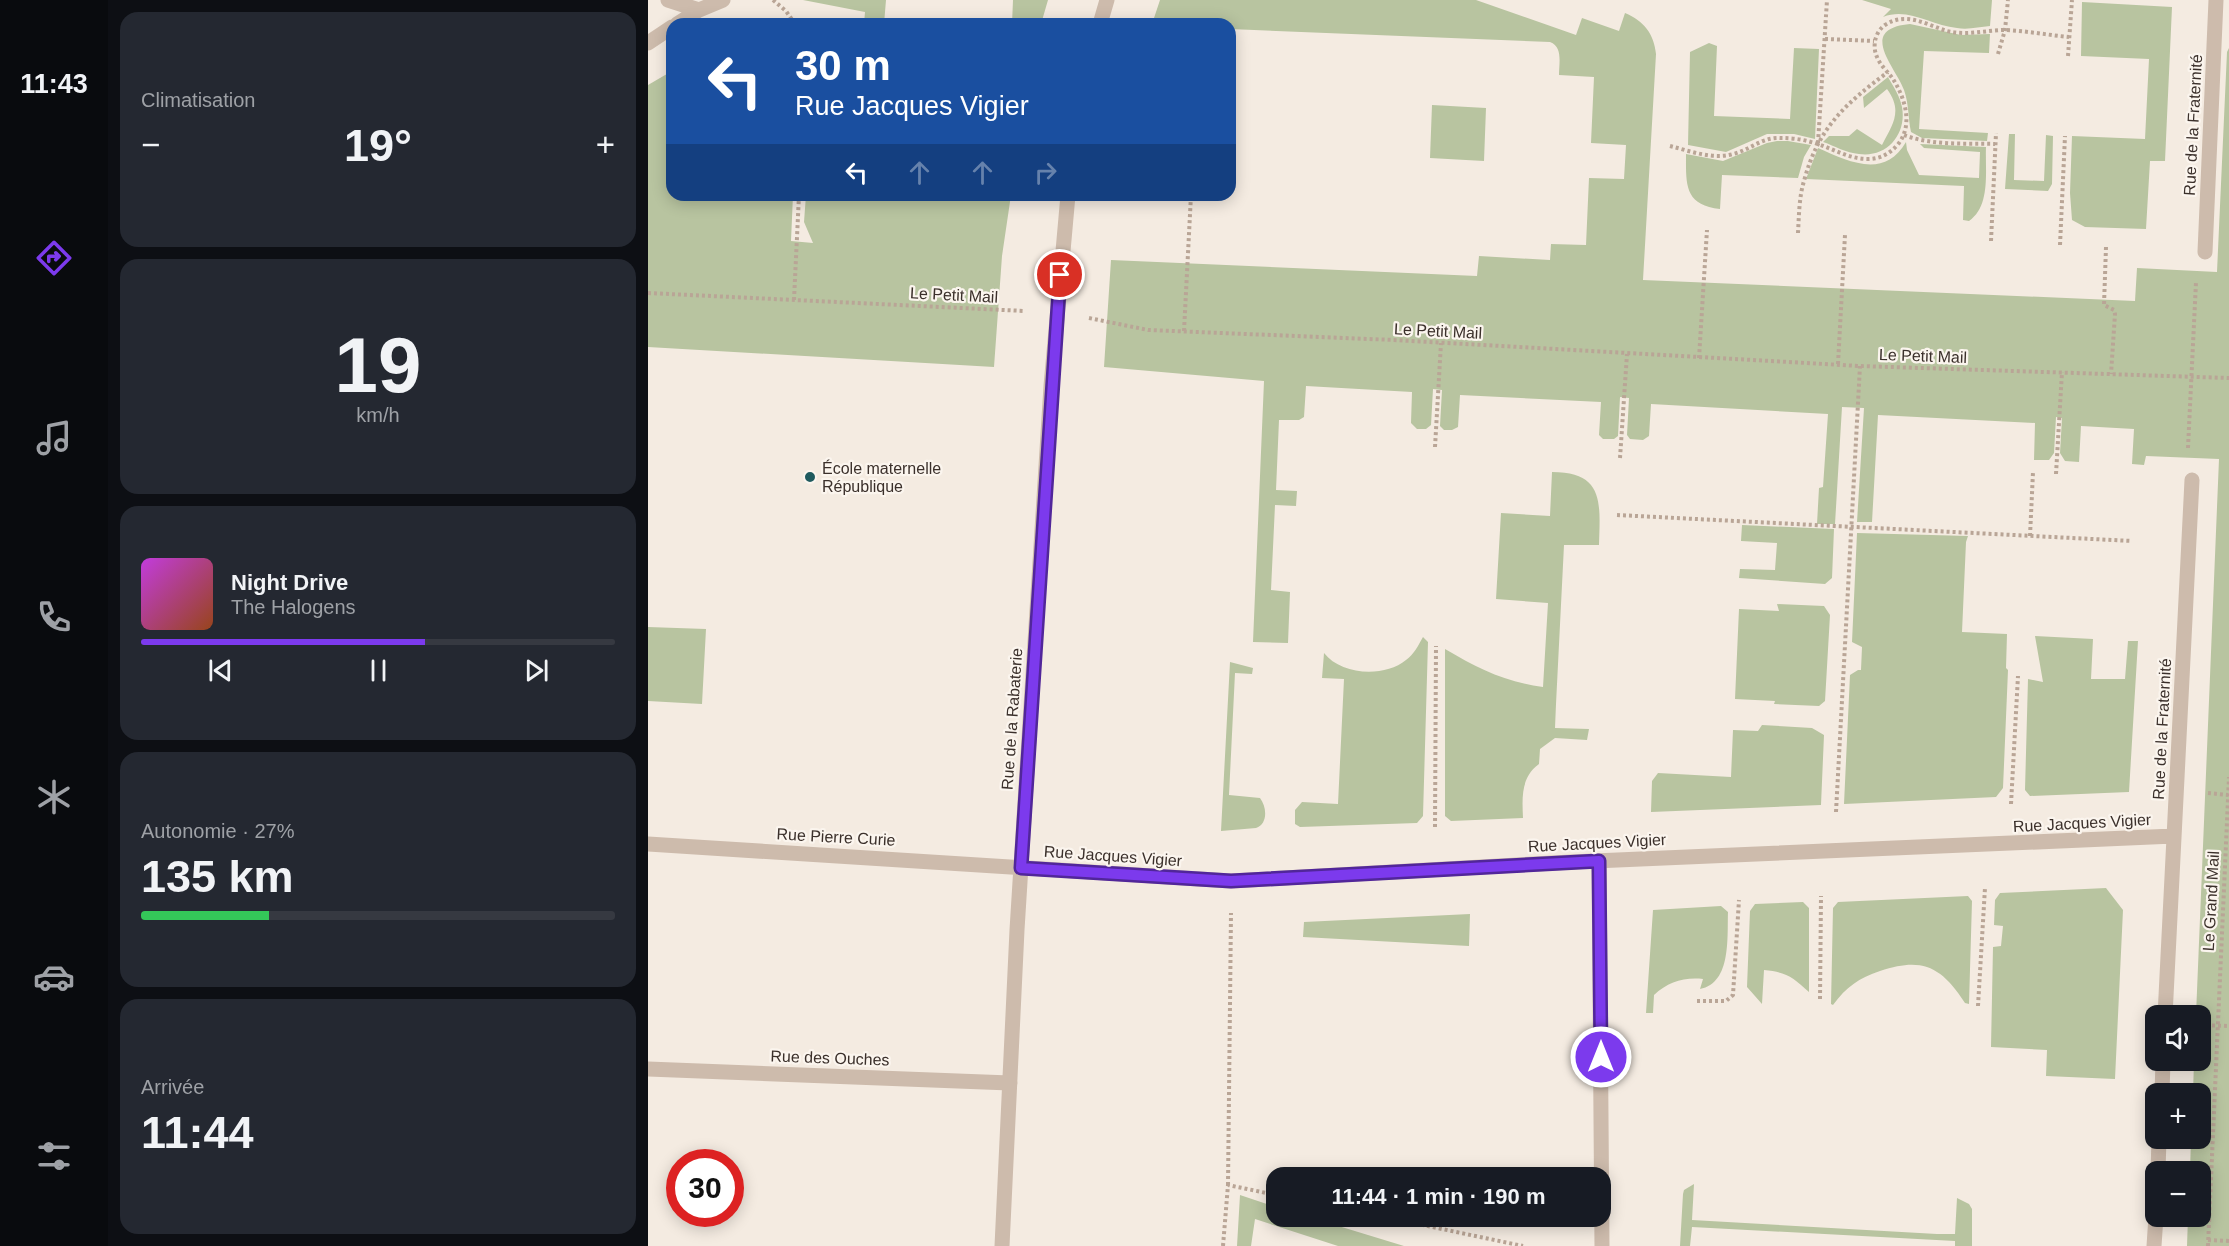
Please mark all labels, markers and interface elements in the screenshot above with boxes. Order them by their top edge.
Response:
icon: left [696,42,774,120]
text: 30 m [795,42,891,89]
street label: Rue de la Fraternité [2181,54,2205,196]
text: 11:43 [20,69,88,99]
text: Climatisation [141,89,255,111]
text: Rue Jacques Vigier [795,91,1029,121]
text: 19° [344,120,412,171]
text: − [141,126,160,163]
text: + [596,126,615,163]
icon: left [840,156,873,189]
icon: ahead [903,156,936,189]
icon: ahead [966,156,999,189]
icon: right [1029,156,1062,189]
icon: directions [33,237,75,279]
pin [1034,249,1085,300]
icon: arrive [1043,258,1076,291]
street label: Le Petit Mail [910,284,998,306]
street label: Le Petit Mail [1394,320,1482,342]
text: 19 [335,321,421,409]
street label: Le Petit Mail [1879,346,1967,366]
text: km/h [356,404,400,426]
icon: music [33,417,75,459]
place label: École maternelle République [822,459,941,495]
marker: École maternelle République [803,470,817,484]
text: Night Drive [231,570,348,595]
icon: phone [33,596,75,638]
text: The Halogens [231,596,356,618]
street label: Rue de la Rabaterie [999,647,1025,791]
icon: previous [204,654,237,687]
icon: pause [362,654,395,687]
icon: next [520,654,553,687]
street label: Rue de la Fraternité [2150,658,2174,800]
icon: climate [33,776,75,818]
street label: Rue Jacques Vigier [2012,811,2152,835]
text: Autonomie · 27% [141,820,294,842]
street label: Rue Pierre Curie [776,825,896,849]
street label: Rue Jacques Vigier [1527,831,1667,855]
street label: Rue Jacques Vigier [1043,843,1183,869]
street label: Le Grand Mail [2200,850,2222,952]
text: 135 km [141,851,294,902]
icon: car [33,956,75,998]
map controls [2145,1005,2211,1227]
button: sound [2145,1005,2211,1071]
position arrow [1569,1025,1633,1089]
street label: Rue des Ouches [770,1047,890,1069]
text: Arrivée [141,1076,204,1098]
button: + [2145,1083,2211,1149]
text: 11:44 [141,1107,254,1158]
icon: filters [33,1135,75,1177]
speed limit sign: 30 [666,1149,744,1227]
button: − [2145,1161,2211,1227]
text: 11:44 · 1 min · 190 m [1332,1184,1546,1209]

